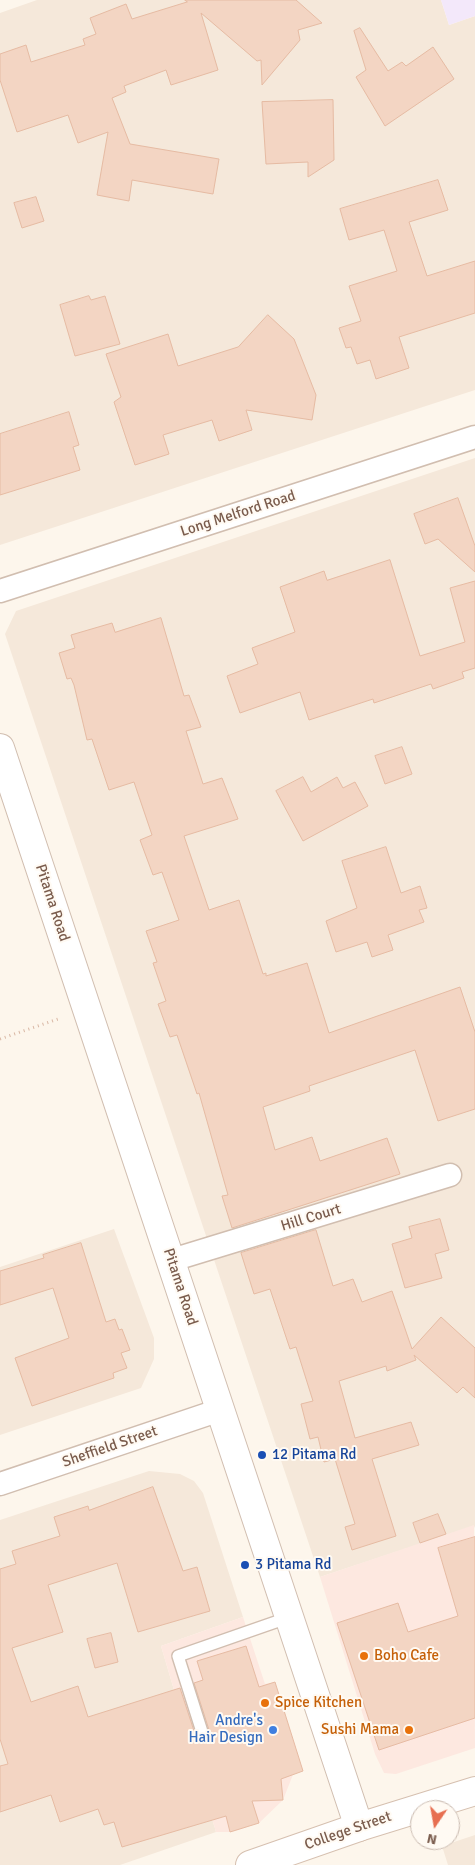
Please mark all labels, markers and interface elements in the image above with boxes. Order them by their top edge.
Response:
street label: Long Melford Road [178,487,298,541]
street label: Pitama Road [31,862,73,944]
street label: Hill Court [279,1200,343,1236]
street label: Pitama Road [159,1246,201,1328]
street label: Sheffield Street [60,1422,160,1472]
place label: 12 Pitama Rd [272,1446,356,1464]
marker: 12 Pitama Rd [256,1449,268,1461]
place label: 3 Pitama Rd [255,1556,331,1574]
marker: 3 Pitama Rd [239,1559,251,1571]
place label: Boho Cafe [374,1647,439,1665]
marker: Boho Cafe [358,1650,370,1662]
place label: Spice Kitchen [275,1694,362,1712]
marker: Spice Kitchen [259,1697,271,1709]
place label: Andre's Hair Design [188,1712,263,1747]
place label: Sushi Mama [321,1721,399,1739]
marker: Andre's Hair Design [267,1724,279,1736]
marker: Sushi Mama [403,1724,415,1736]
north arrow [410,1800,460,1850]
street label: College Street [302,1808,394,1854]
text: N [425,1830,439,1849]

